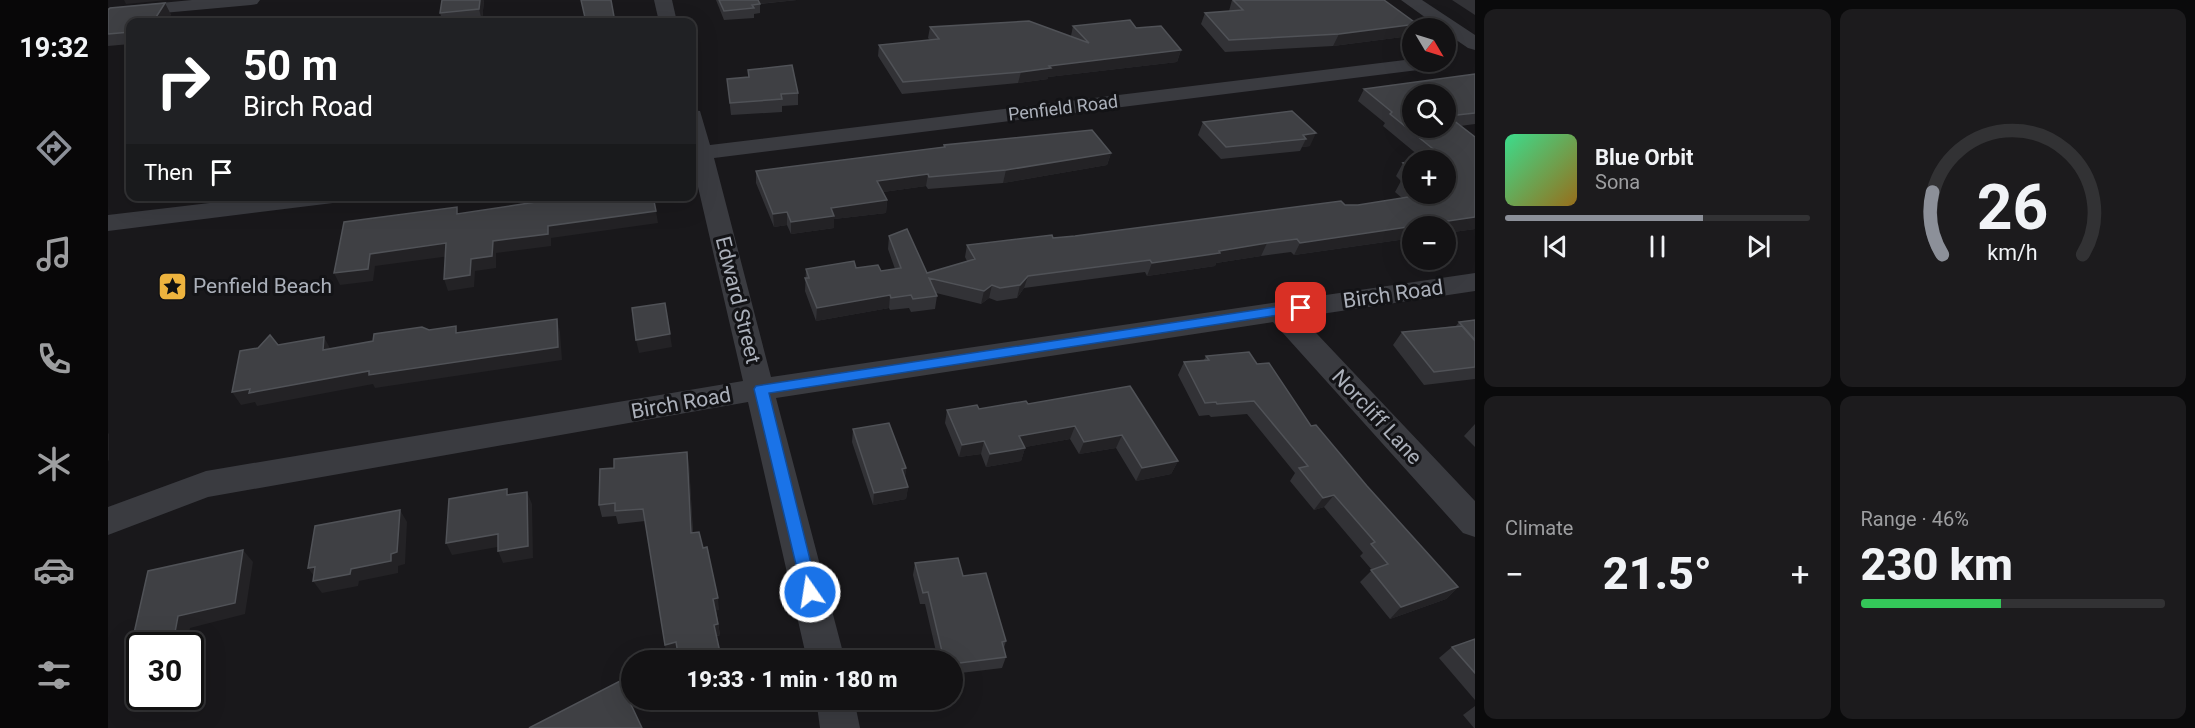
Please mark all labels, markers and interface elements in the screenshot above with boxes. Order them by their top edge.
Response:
north arrow [1402,18,1456,72]
map controls [1402,18,1456,270]
text: 19:32 [19,32,89,64]
text: 50 m [243,41,338,90]
icon: right [144,42,222,120]
button: search [1402,84,1456,138]
street label: Penfield Road [1007,90,1119,125]
text: Birch Road [243,91,373,123]
icon: directions [33,127,75,169]
text: Blue Orbit [1595,145,1693,170]
button: + [1402,150,1456,204]
icon: arrive [205,156,238,189]
text: Then [144,160,193,185]
text: Sona [1595,170,1640,194]
text: 26 [1977,171,2049,244]
button: − [1402,216,1456,270]
icon: previous [1539,230,1572,263]
icon: pause [1641,230,1674,263]
icon: next [1742,230,1775,263]
icon: music [33,233,75,275]
street label: Edward Street [711,234,765,366]
text: km/h [1988,241,2038,266]
place icon: Penfield Beach [156,270,188,302]
place label: Penfield Beach [193,274,332,298]
street label: Birch Road [1341,275,1445,313]
pin [1275,282,1326,333]
icon: arrive [1284,291,1317,324]
icon: phone [33,338,75,380]
street label: Norcliff Lane [1327,365,1427,469]
street label: Birch Road [629,382,733,424]
icon: climate [33,443,75,485]
text: Range · 46% [1861,507,1969,531]
text: Climate [1505,516,1573,540]
text: 230 km [1861,538,2013,591]
text: 21.5° [1603,547,1712,600]
icon: car [33,549,75,591]
text: − [1505,555,1524,594]
text: + [1791,555,1809,594]
position arrow [778,560,842,624]
speed limit sign: 30 [126,632,204,710]
icon: filters [33,654,75,696]
text: 19:33 · 1 min · 180 m [687,667,897,692]

